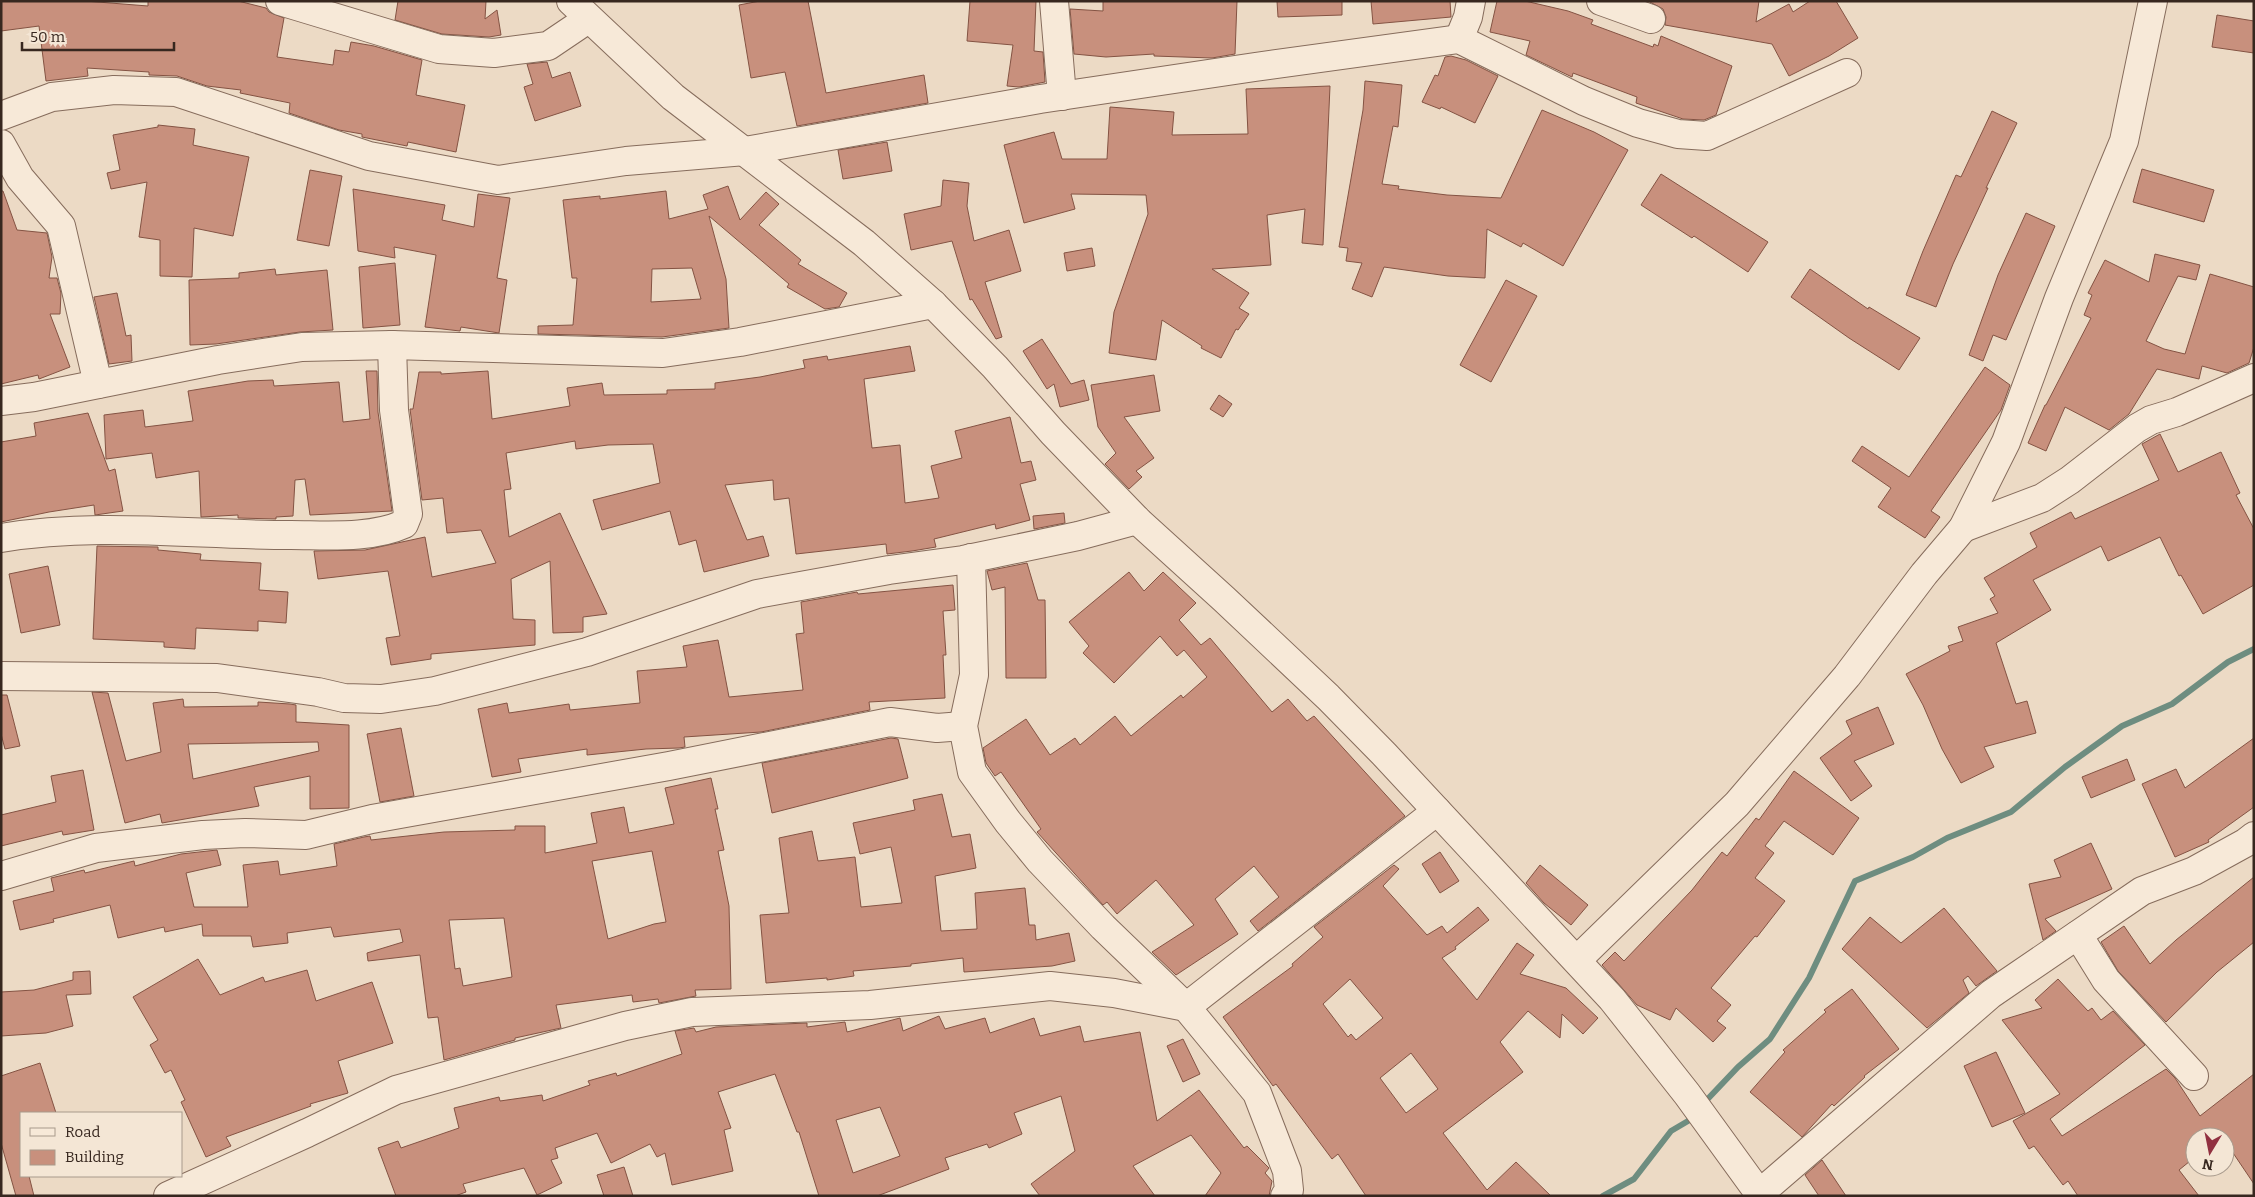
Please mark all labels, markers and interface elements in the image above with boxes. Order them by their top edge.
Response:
scale bar [22,20,175,52]
text: 50 m [30,28,66,46]
legend [20,1112,182,1177]
text: Road [65,1123,100,1141]
north arrow [2185,1127,2235,1177]
text: Building [65,1148,124,1166]
text: N [2201,1155,2215,1174]

